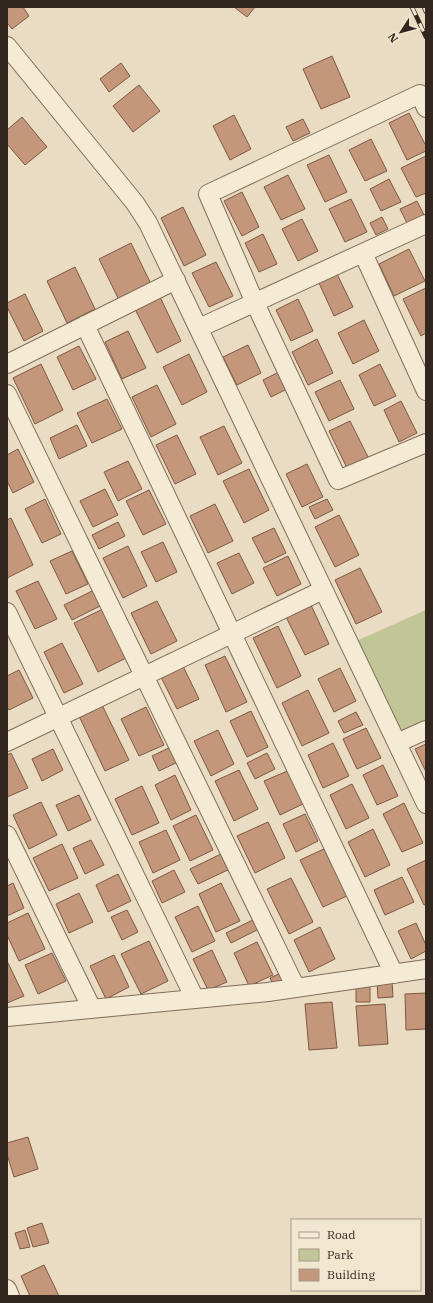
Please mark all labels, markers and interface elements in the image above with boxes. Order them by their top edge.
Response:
north arrow [381,12,421,52]
text: N [385,30,401,46]
legend [291,1219,421,1291]
text: Road [327,1227,356,1242]
text: Park [327,1247,353,1262]
text: Building [327,1267,375,1282]

